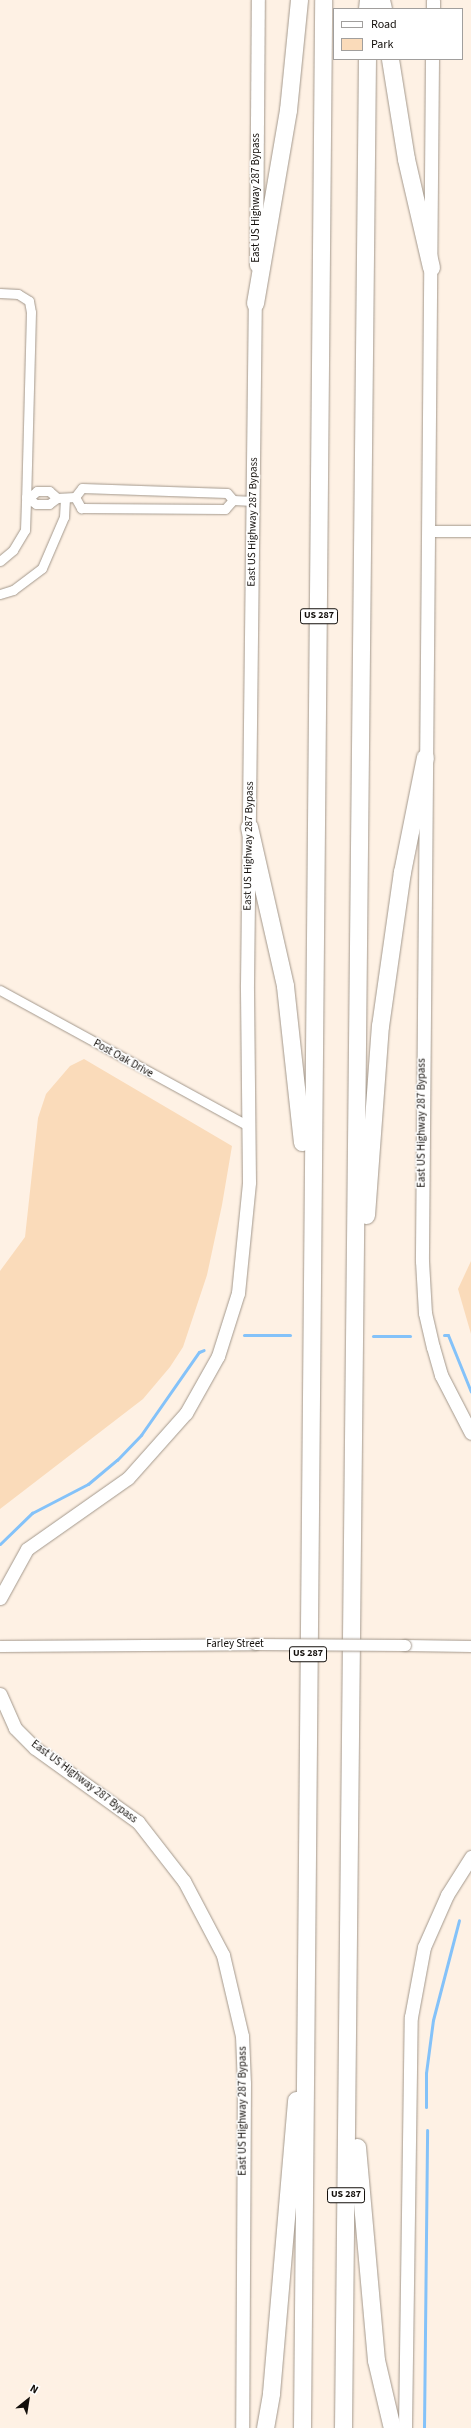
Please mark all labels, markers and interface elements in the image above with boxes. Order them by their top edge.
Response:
legend [333,8,463,60]
text: Road [371,16,397,33]
text: Park [371,36,393,53]
street label: East US Highway 287 Bypass [249,133,263,263]
street label: East US Highway 287 Bypass [245,457,261,587]
road number: US 287 [300,608,338,624]
street label: East US Highway 287 Bypass [241,781,257,911]
street label: Post Oak Drive [91,1037,155,1081]
street label: East US Highway 287 Bypass [415,1058,429,1188]
street label: Farley Street [206,1637,264,1651]
road number: US 287 [289,1646,327,1662]
street label: East US Highway 287 Bypass [28,1738,140,1826]
street label: East US Highway 287 Bypass [236,2046,250,2176]
road number: US 287 [327,2187,365,2203]
north arrow [8,2380,48,2420]
text: N [27,2381,41,2397]

